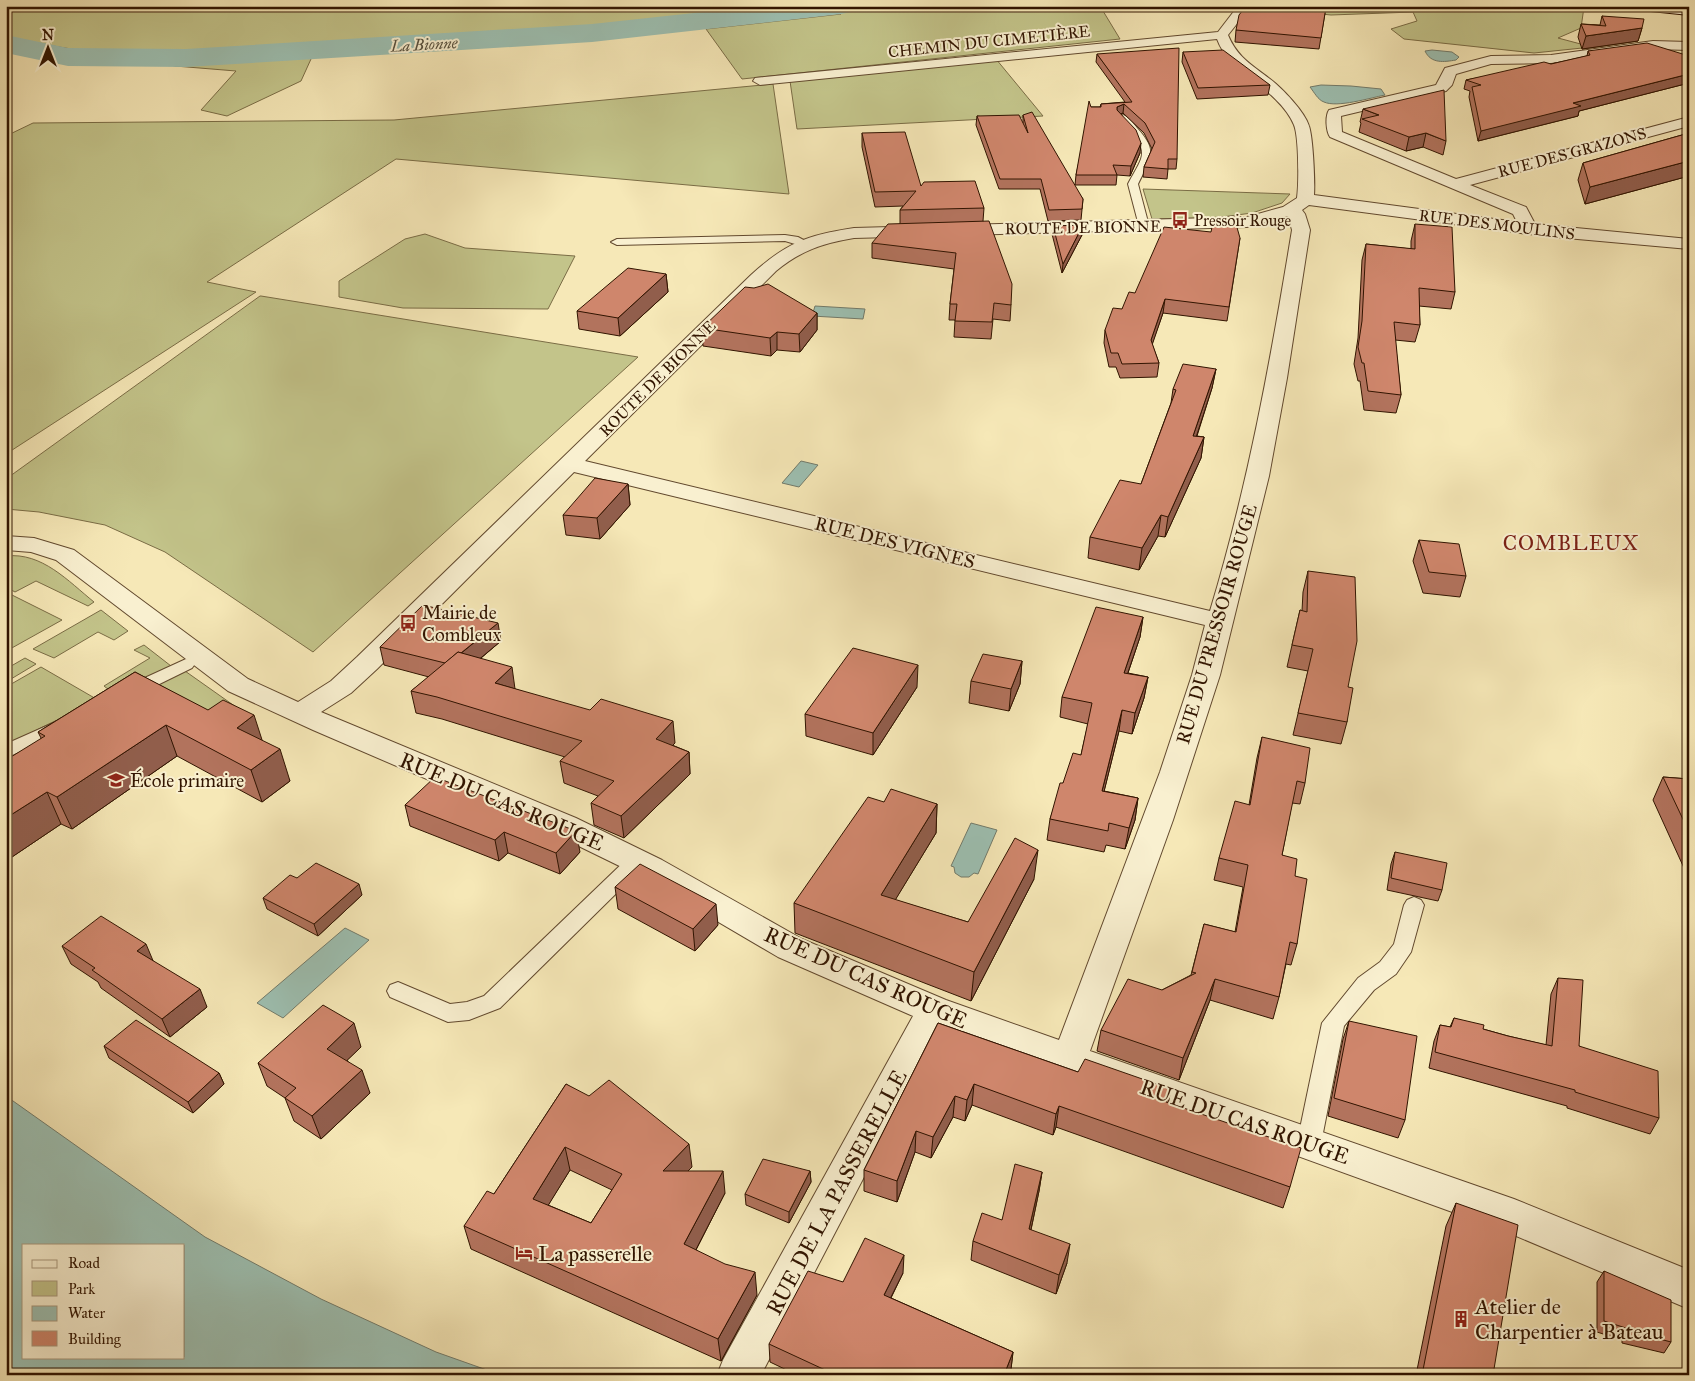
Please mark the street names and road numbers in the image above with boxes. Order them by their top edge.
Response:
street label: CHEMIN DU CIMETIÈRE [887,19,1091,62]
street label: RUE DES GRAZONS [1496,123,1649,181]
street label: RUE DES MOULINS [1418,205,1576,243]
street label: ROUTE DE BIONNE [1005,217,1161,238]
street label: ROUTE DE BIONNE [595,316,719,440]
street label: RUE DU PRESSOIR ROUGE [1171,501,1262,747]
street label: RUE DES VIGNES [812,511,977,574]
street label: RUE DU CAS ROUGE [395,746,608,857]
street label: RUE DU CAS ROUGE [760,920,972,1035]
street label: RUE DE LA PASSERELLE [760,1065,913,1320]
street label: RUE DU CAS ROUGE [1137,1073,1353,1170]

